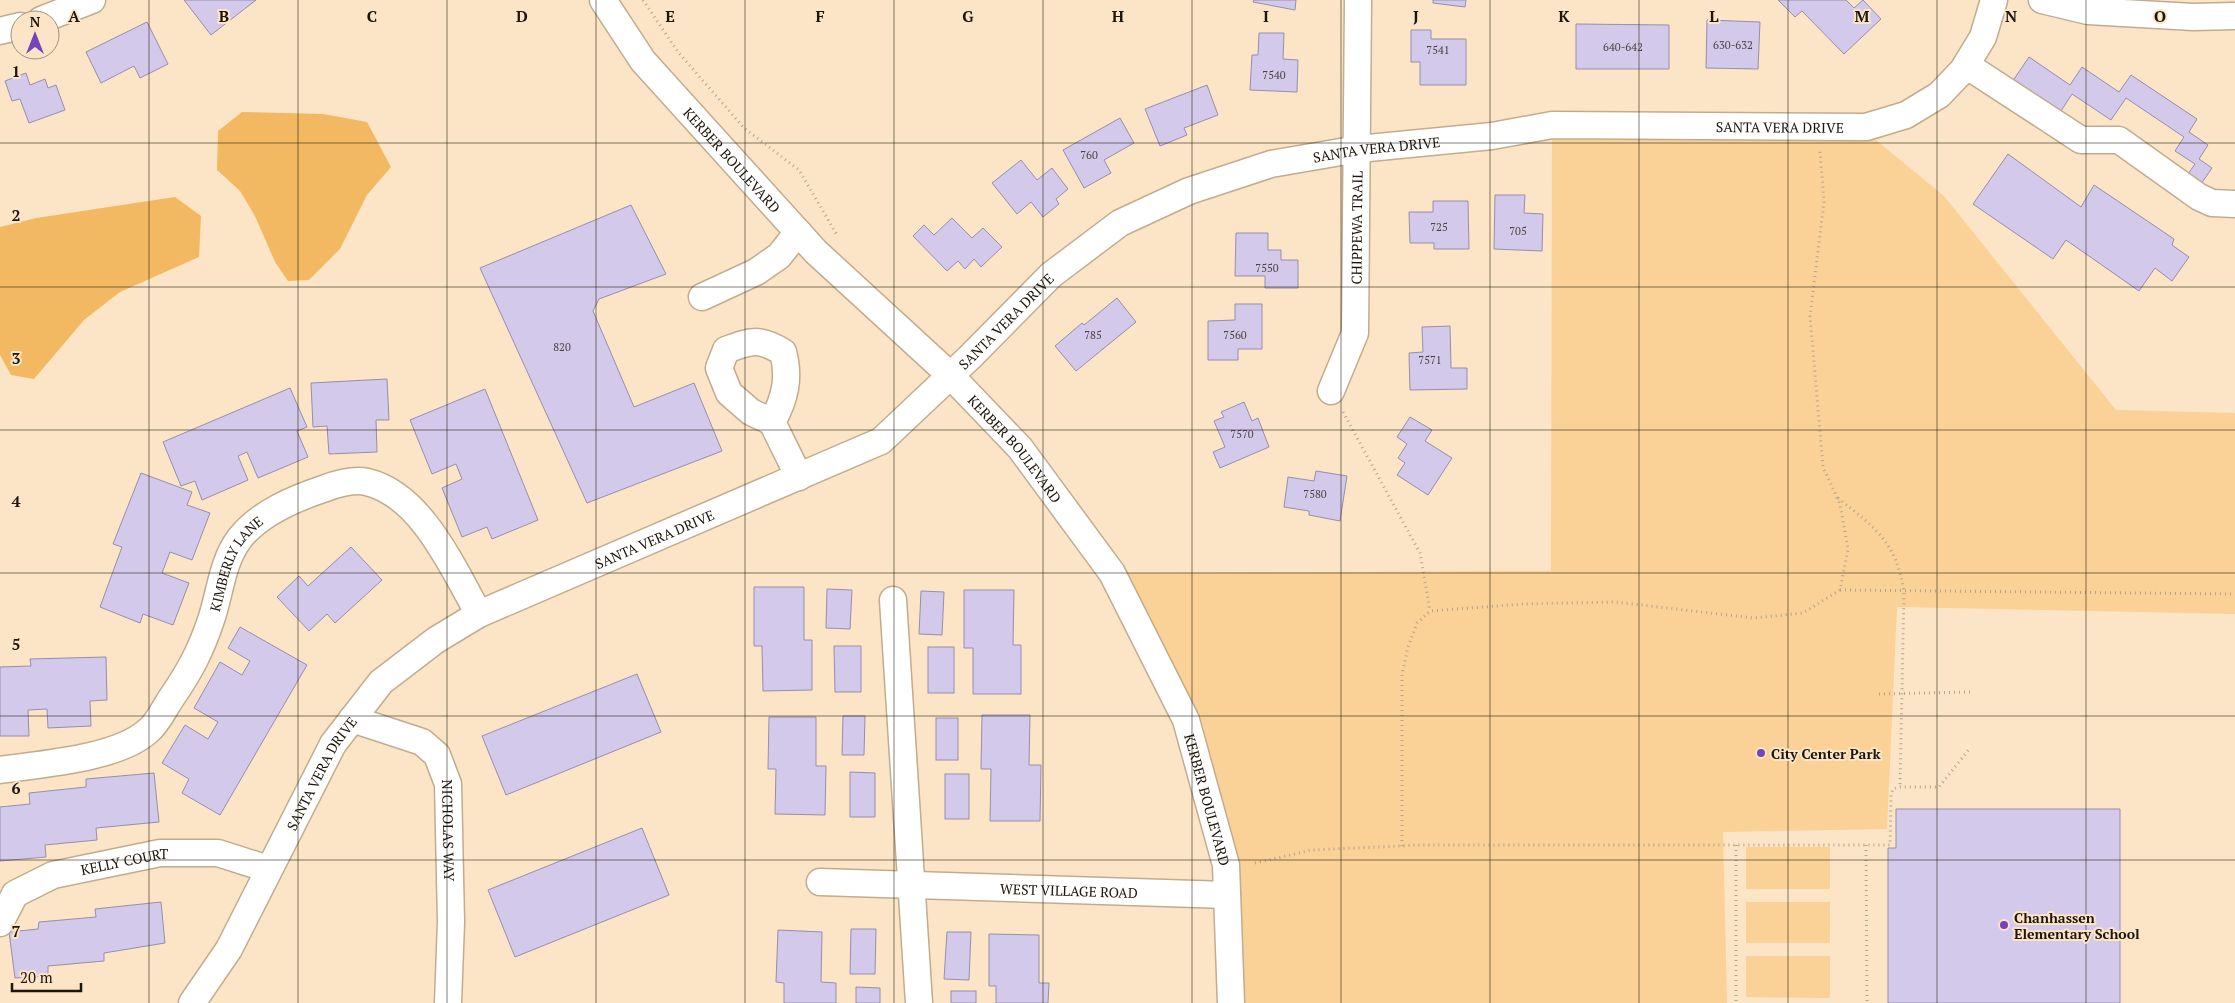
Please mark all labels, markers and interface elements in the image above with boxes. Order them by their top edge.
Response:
text: A [68,5,80,27]
text: B [219,5,229,27]
text: C [367,5,377,27]
text: D [516,5,528,27]
text: E [665,5,675,27]
text: F [815,5,825,27]
text: G [962,5,974,27]
text: H [1112,5,1124,27]
text: I [1263,5,1269,27]
text: J [1413,5,1419,27]
text: K [1558,5,1570,27]
text: L [1709,5,1719,27]
text: M [1855,5,1870,27]
text: N [2005,5,2017,27]
text: O [2154,5,2166,27]
north arrow [10,10,60,60]
text: N [30,12,41,31]
house number: 630-632 [1713,38,1753,52]
house number: 640-642 [1603,40,1643,54]
house number: 7541 [1426,43,1450,57]
text: 1 [11,60,21,82]
house number: 7540 [1262,68,1286,82]
street label: KERBER BOULEVARD [680,103,785,216]
street label: SANTA VERA DRIVE [1716,117,1844,136]
street label: SANTA VERA DRIVE [1311,132,1441,166]
house number: 760 [1080,148,1098,162]
street label: CHIPPEWA TRAIL [1346,171,1366,285]
text: 2 [11,204,21,226]
house number: 725 [1430,220,1448,234]
house number: 705 [1509,224,1527,238]
house number: 7550 [1255,261,1279,275]
street label: SANTA VERA DRIVE [954,269,1057,373]
house number: 785 [1084,328,1102,342]
house number: 7560 [1223,328,1247,342]
house number: 820 [553,340,571,354]
text: 3 [11,347,21,369]
house number: 7571 [1418,353,1442,367]
street label: KERBER BOULEVARD [964,390,1066,506]
house number: 7570 [1230,427,1254,441]
house number: 7580 [1303,487,1327,501]
text: 4 [11,490,21,512]
street label: SANTA VERA DRIVE [592,505,717,573]
street label: KIMBERLY LANE [205,511,266,613]
text: 5 [11,633,21,655]
street label: SANTA VERA DRIVE [281,712,361,833]
street label: KERBER BOULEVARD [1181,731,1235,868]
place label: City Center Park [1771,744,1881,763]
marker: City Center Park [1755,747,1767,759]
text: 6 [11,777,21,799]
street label: NICHOLAS WAY [438,779,460,883]
street label: KELLY COURT [79,844,169,879]
street label: WEST VILLAGE ROAD [1000,878,1138,902]
place label: Chanhassen Elementary School [2014,908,2140,943]
marker: Chanhassen Elementary School [1998,919,2010,931]
text: 7 [11,920,21,942]
scale bar [12,960,81,992]
text: 20 m [20,967,53,987]

